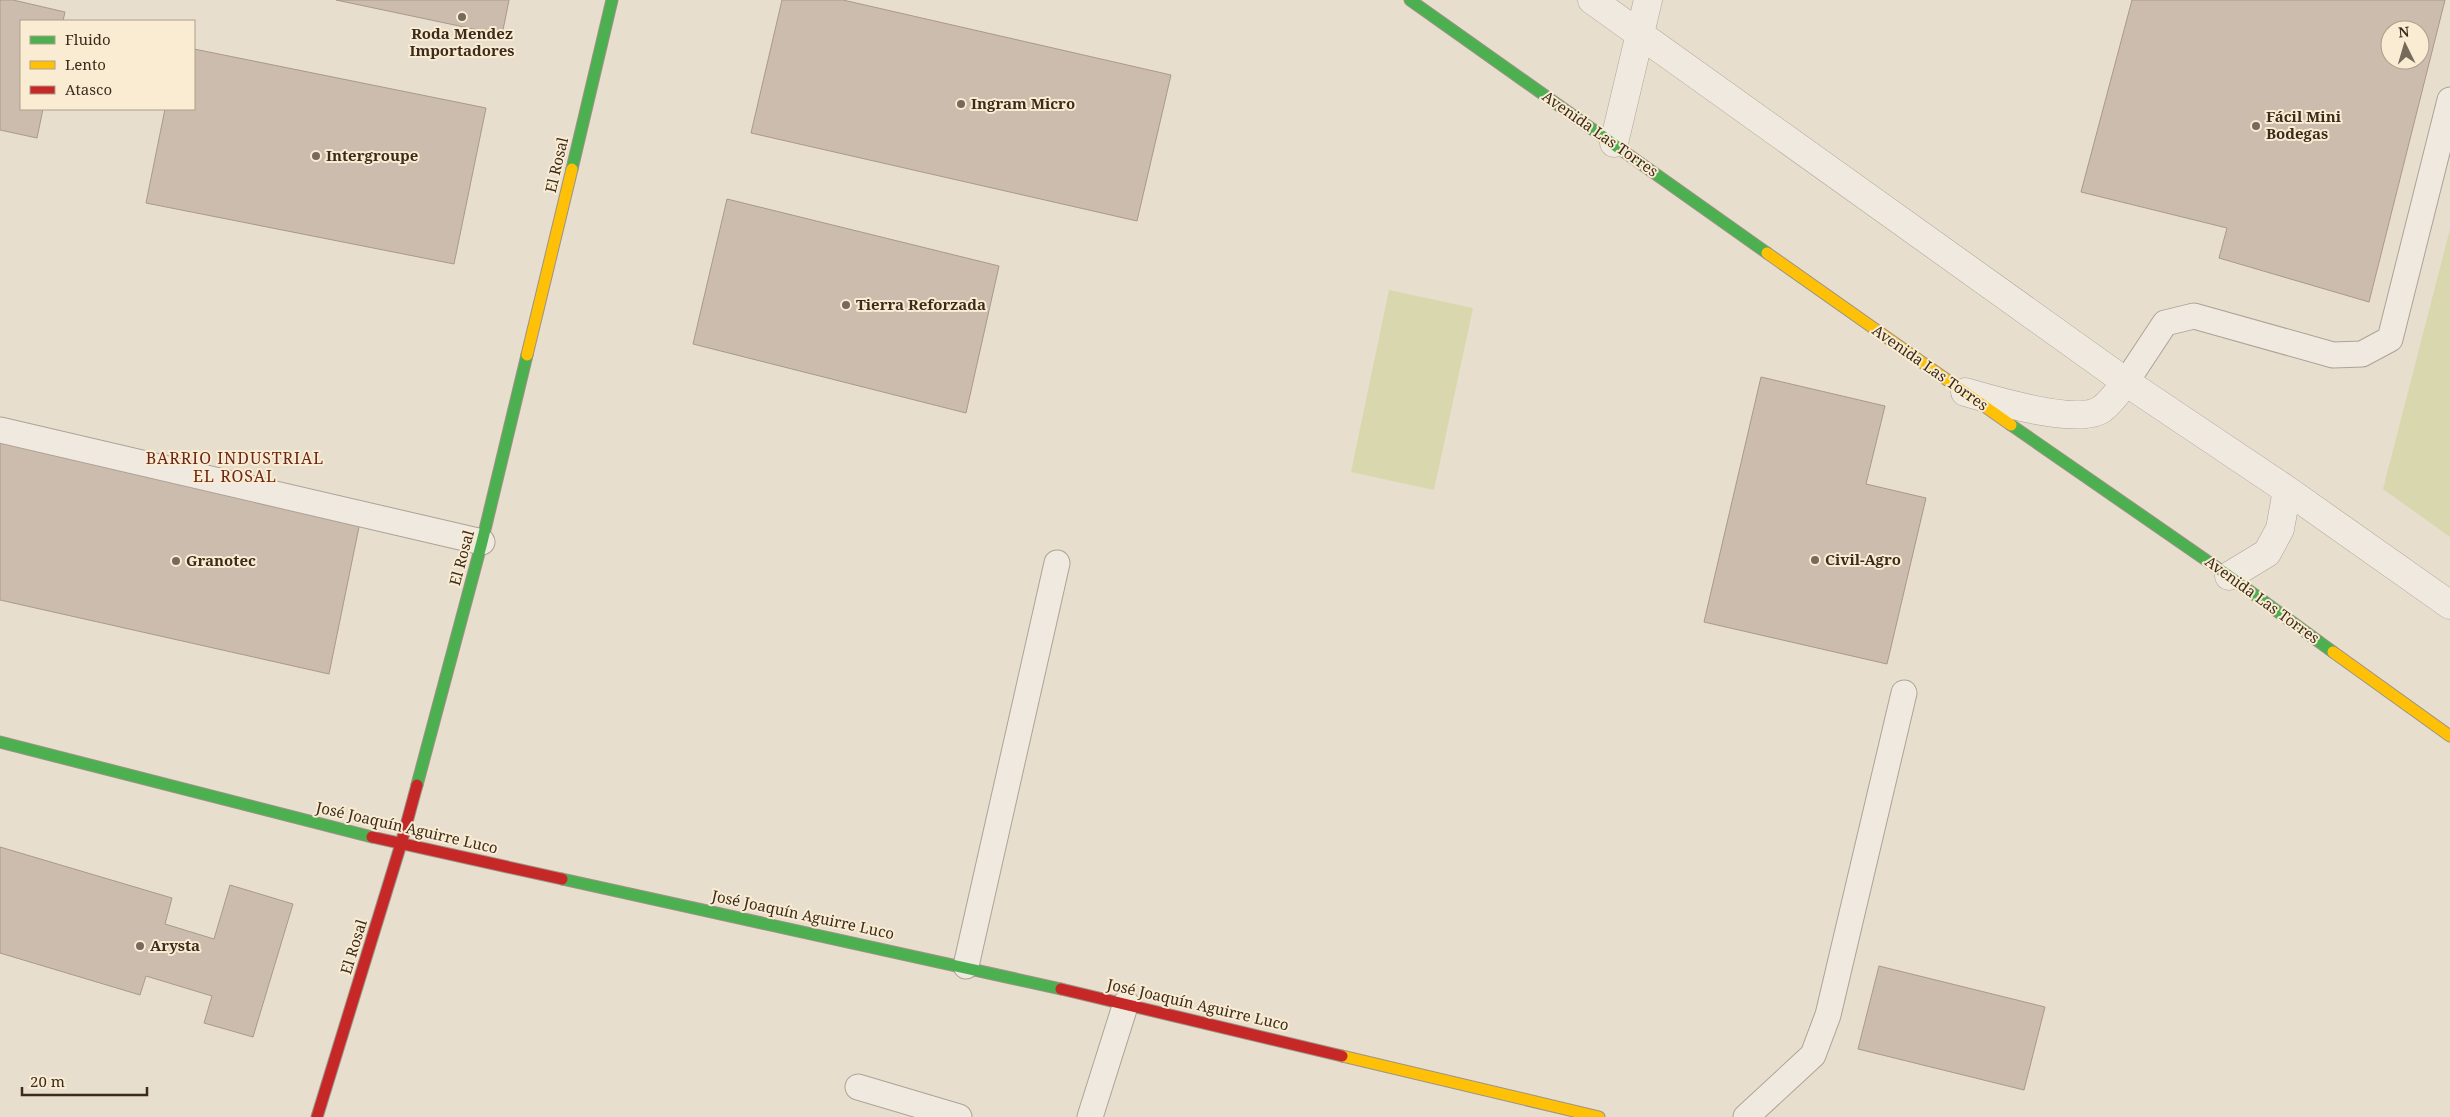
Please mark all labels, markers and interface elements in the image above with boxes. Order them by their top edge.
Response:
marker: Roda Mendez Importadores [456,11,468,23]
legend [20,20,195,110]
north arrow [2380,20,2430,70]
text: N [2397,22,2410,41]
place label: Roda Mendez Importadores [409,23,515,60]
text: Fluido [65,29,111,49]
text: Lento [65,54,106,74]
text: Atasco [65,79,112,99]
street label: Avenida Las Torres [1539,86,1663,181]
place label: Ingram Micro [971,93,1075,113]
marker: Ingram Micro [955,98,967,110]
place label: Fácil Mini Bodegas [2266,106,2342,143]
marker: Fácil Mini Bodegas [2250,120,2262,132]
street label: El Rosal [540,135,572,194]
place label: Intergroupe [326,145,418,165]
marker: Intergroupe [310,150,322,162]
place label: Tierra Reforzada [856,294,986,314]
marker: Tierra Reforzada [840,299,852,311]
street label: Avenida Las Torres [1869,320,1993,415]
district label: BARRIO INDUSTRIAL EL ROSAL [146,447,324,487]
street label: El Rosal [444,528,478,588]
place label: Civil-Agro [1825,549,1901,569]
place label: Granotec [186,550,256,570]
street label: Avenida Las Torres [2201,551,2324,648]
marker: Civil-Agro [1809,554,1821,566]
marker: Granotec [170,555,182,567]
street label: José Joaquín Aguirre Luco [313,796,500,858]
street label: José Joaquín Aguirre Luco [709,885,896,943]
street label: El Rosal [335,917,371,977]
place label: Arysta [150,935,200,955]
marker: Arysta [134,940,146,952]
street label: José Joaquín Aguirre Luco [1104,973,1291,1035]
scale bar [22,1064,148,1096]
text: 20 m [30,1071,65,1091]

